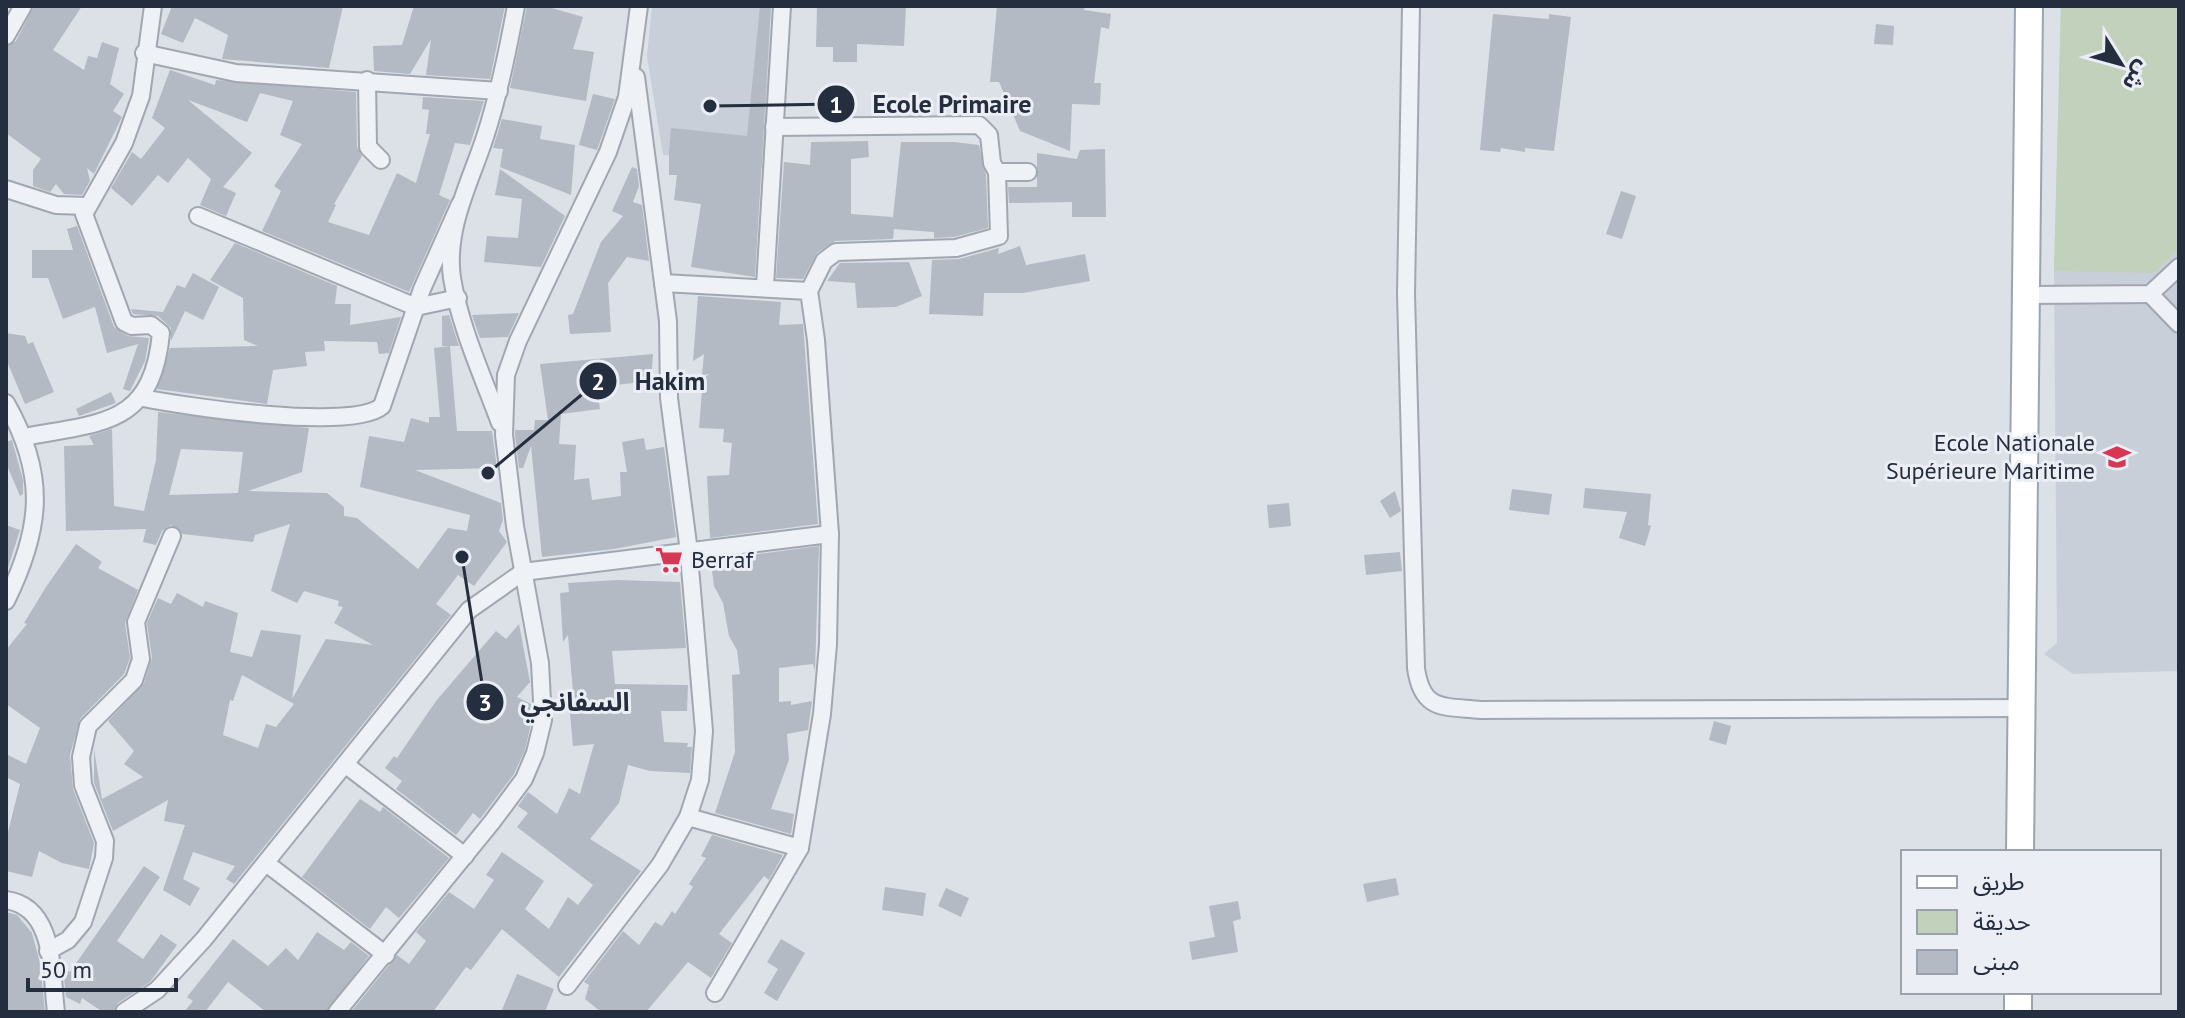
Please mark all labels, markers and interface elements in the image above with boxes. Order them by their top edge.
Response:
north arrow [2081,24,2161,104]
text: ش [2117,56,2157,96]
callout: Ecole Primaire [816,79,1047,129]
text: Ecole Primaire [872,87,1032,120]
text: 1 [829,89,843,120]
callout: Hakim [578,356,721,406]
text: Hakim [635,364,705,397]
text: 2 [591,366,605,397]
place label: Ecole Nationale Supérieure Maritime [1886,427,2095,486]
school or university icon: Ecole Nationale Supérieure Maritime [2102,442,2132,472]
place label: Berraf [691,544,754,575]
supermarket icon: Berraf [654,545,684,575]
callout: السفانجي [465,677,646,727]
text: السفانجي [520,685,630,723]
text: 3 [478,687,492,718]
legend [1901,850,2161,994]
text: طريق [1973,866,2025,897]
text: حديقة [1973,906,2031,937]
scale bar [28,942,176,992]
text: مبنى [1973,946,2020,977]
text: 50 m [40,954,92,985]

